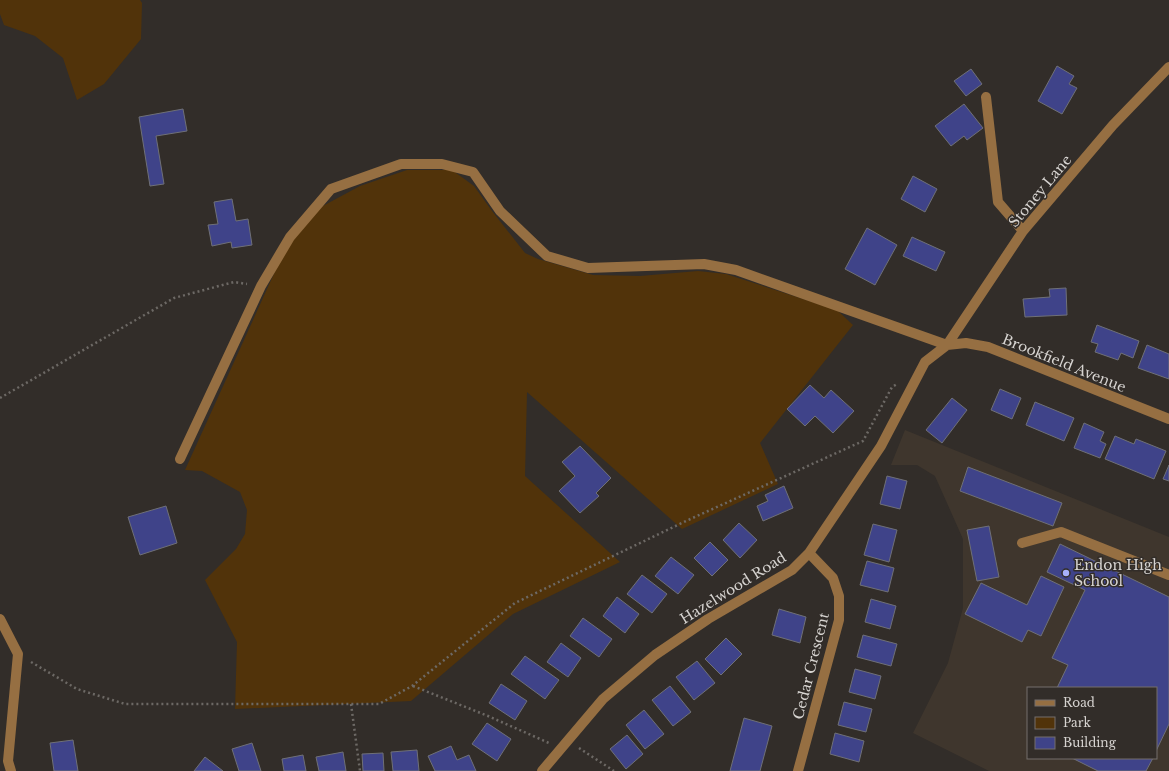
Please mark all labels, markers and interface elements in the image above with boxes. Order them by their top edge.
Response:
street label: Stoney Lane [1004,151,1076,231]
street label: Brookfield Avenue [999,330,1129,396]
street label: Hazelwood Road [677,548,790,628]
place label: Endon High School [1074,556,1162,590]
marker: Endon High School [1061,568,1071,578]
street label: Cedar Crescent [789,610,833,721]
legend [1027,687,1157,759]
text: Road [1063,695,1095,710]
text: Park [1063,715,1091,730]
text: Building [1063,735,1117,750]

